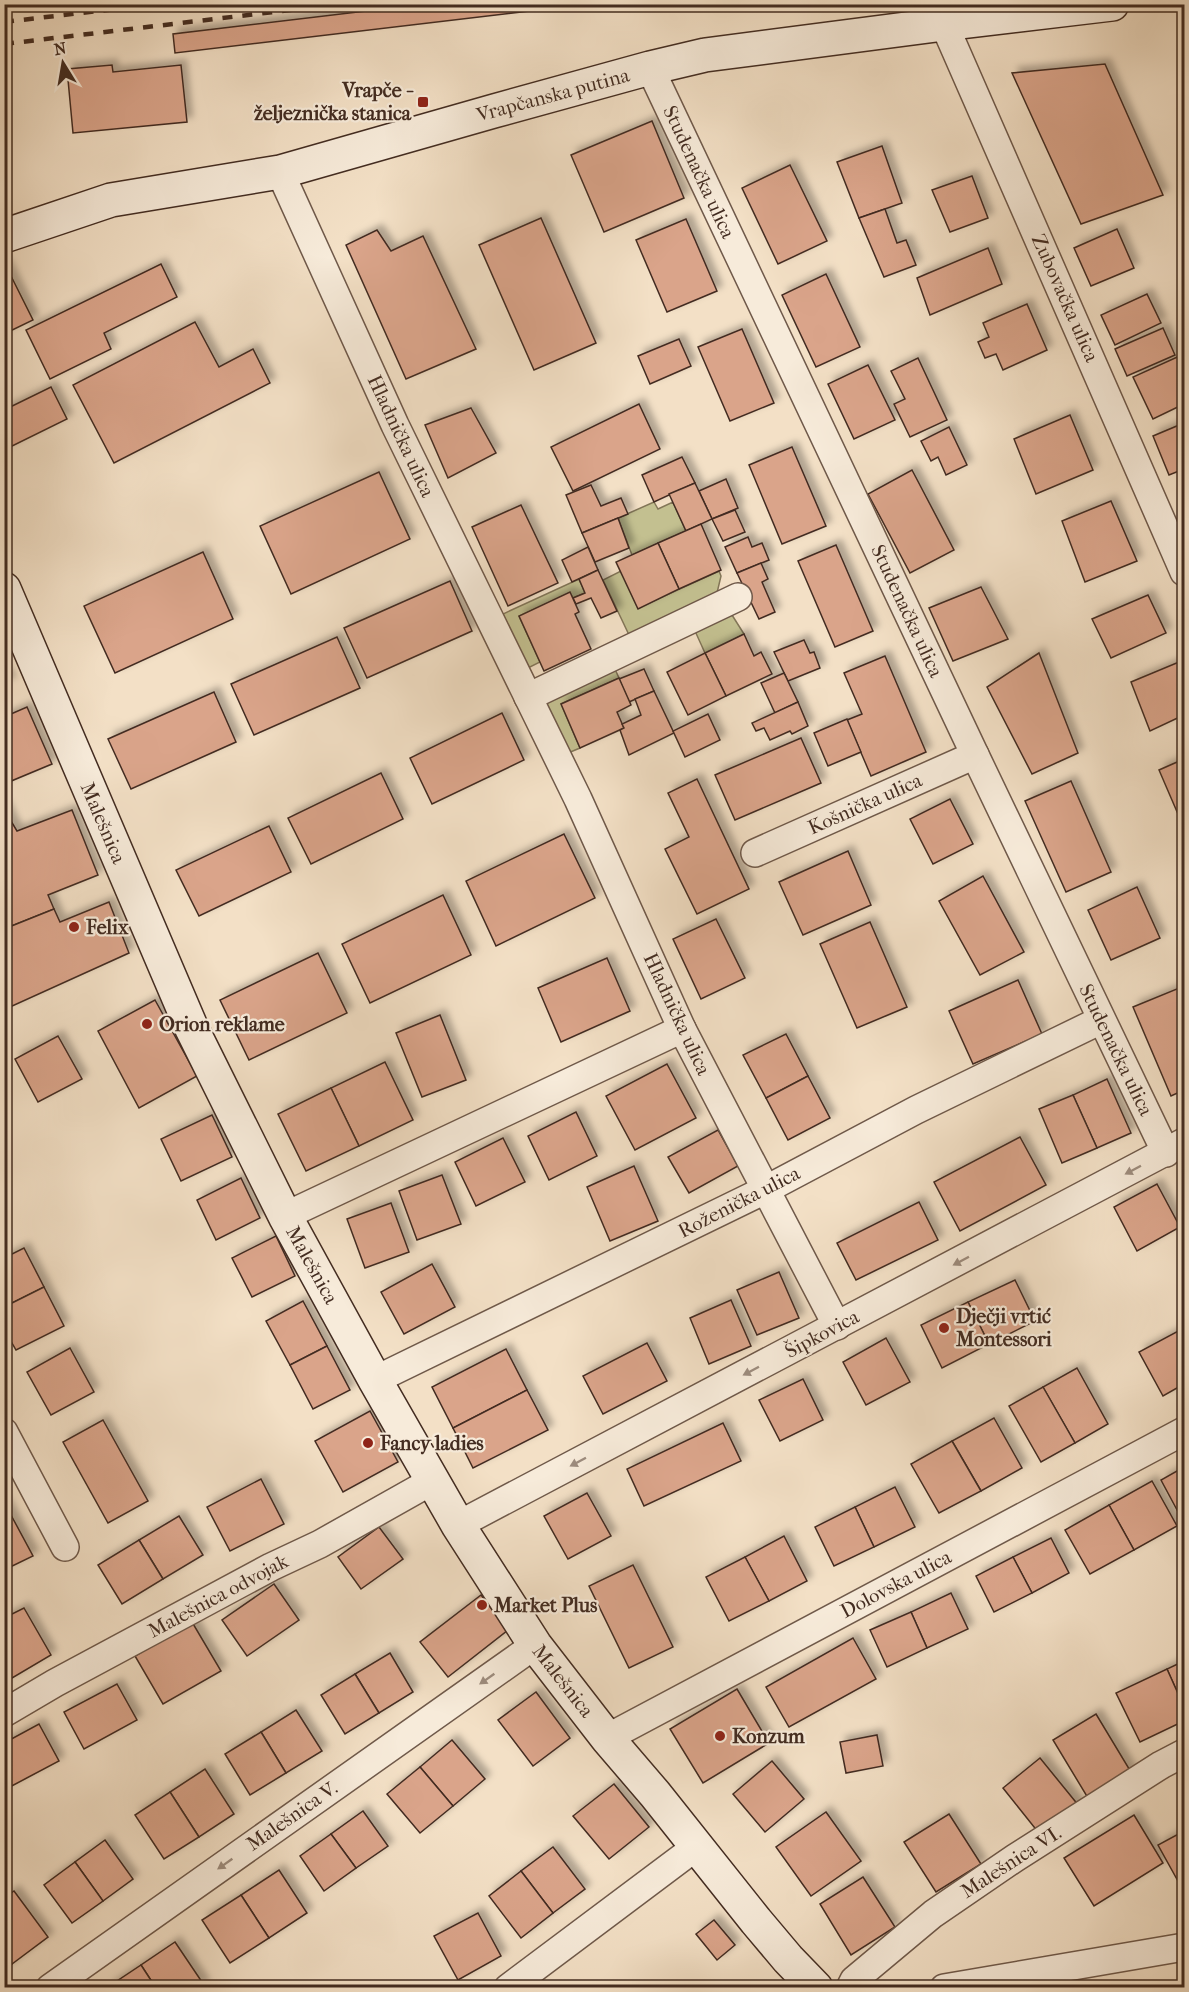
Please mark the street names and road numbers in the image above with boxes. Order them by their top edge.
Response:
street label: Vrapčanska putina [473,63,633,127]
street label: Studenačka ulica [658,102,740,243]
street label: Zubovačka ulica [1027,231,1104,366]
street label: Hladnička ulica [363,371,440,501]
street label: Studenačka ulica [866,541,948,682]
street label: Košnička ulica [804,768,926,839]
street label: Malešnica [76,779,131,868]
street label: Hladnička ulica [639,949,716,1079]
street label: Studenačka ulica [1074,980,1158,1120]
street label: Roženička ulica [674,1161,804,1243]
street label: Malešnica [281,1222,343,1309]
street label: Šipkovica [781,1304,864,1363]
street label: Dolovska ulica [837,1545,956,1623]
street label: Malešnica odvojak [144,1549,293,1643]
street label: Malešnica [528,1640,599,1722]
street label: Malešnica V. [242,1776,342,1856]
street label: Malešnica VI. [957,1821,1065,1903]

